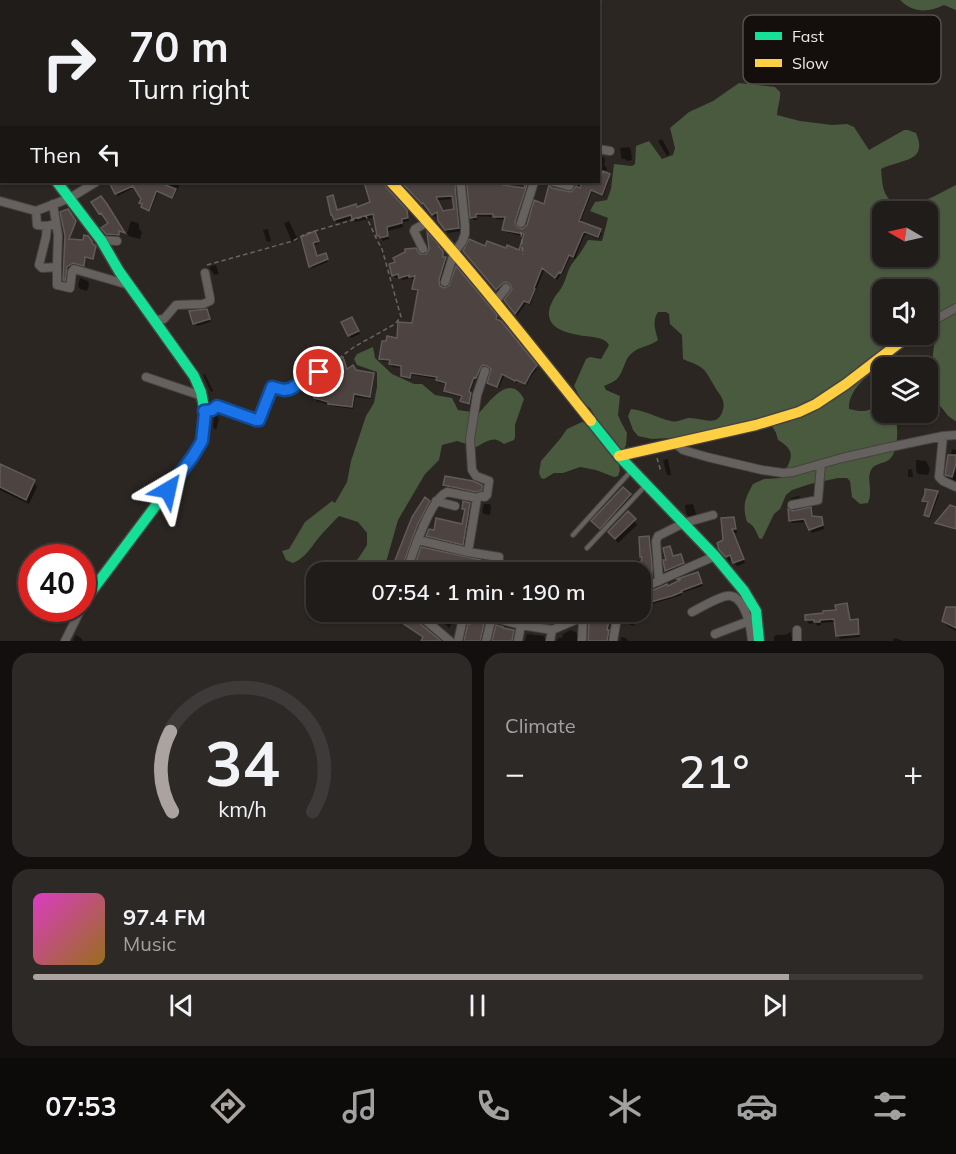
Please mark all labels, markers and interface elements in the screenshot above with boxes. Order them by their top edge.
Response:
legend [743,15,941,84]
text: 70 m [129,20,229,73]
icon: right [30,24,108,102]
text: Fast [792,26,824,46]
text: Slow [792,53,829,73]
text: Turn right [129,72,249,106]
icon: left [93,138,126,171]
text: Then [30,141,81,169]
north arrow [872,201,938,267]
map controls [872,201,938,423]
button: sound [872,279,938,345]
pin [293,346,344,397]
icon: arrive [302,355,335,388]
button: layers [872,357,938,423]
position arrow [136,458,200,522]
speed limit sign: 40 [18,544,96,622]
text: 07:54 · 1 min · 190 m [371,578,586,606]
text: Climate [505,713,576,738]
text: 34 [205,723,279,802]
text: 21° [679,743,749,799]
text: − [505,752,525,793]
text: + [903,752,923,793]
text: km/h [218,795,266,822]
text: 97.4 FM [123,903,206,931]
text: Music [123,931,176,956]
icon: previous [165,989,198,1022]
icon: pause [461,989,494,1022]
icon: next [758,989,791,1022]
icon: directions [207,1085,249,1127]
icon: music [339,1085,381,1127]
icon: phone [472,1085,514,1127]
icon: climate [604,1085,646,1127]
icon: car [736,1085,778,1127]
icon: filters [869,1085,911,1127]
text: 07:53 [45,1089,117,1123]

